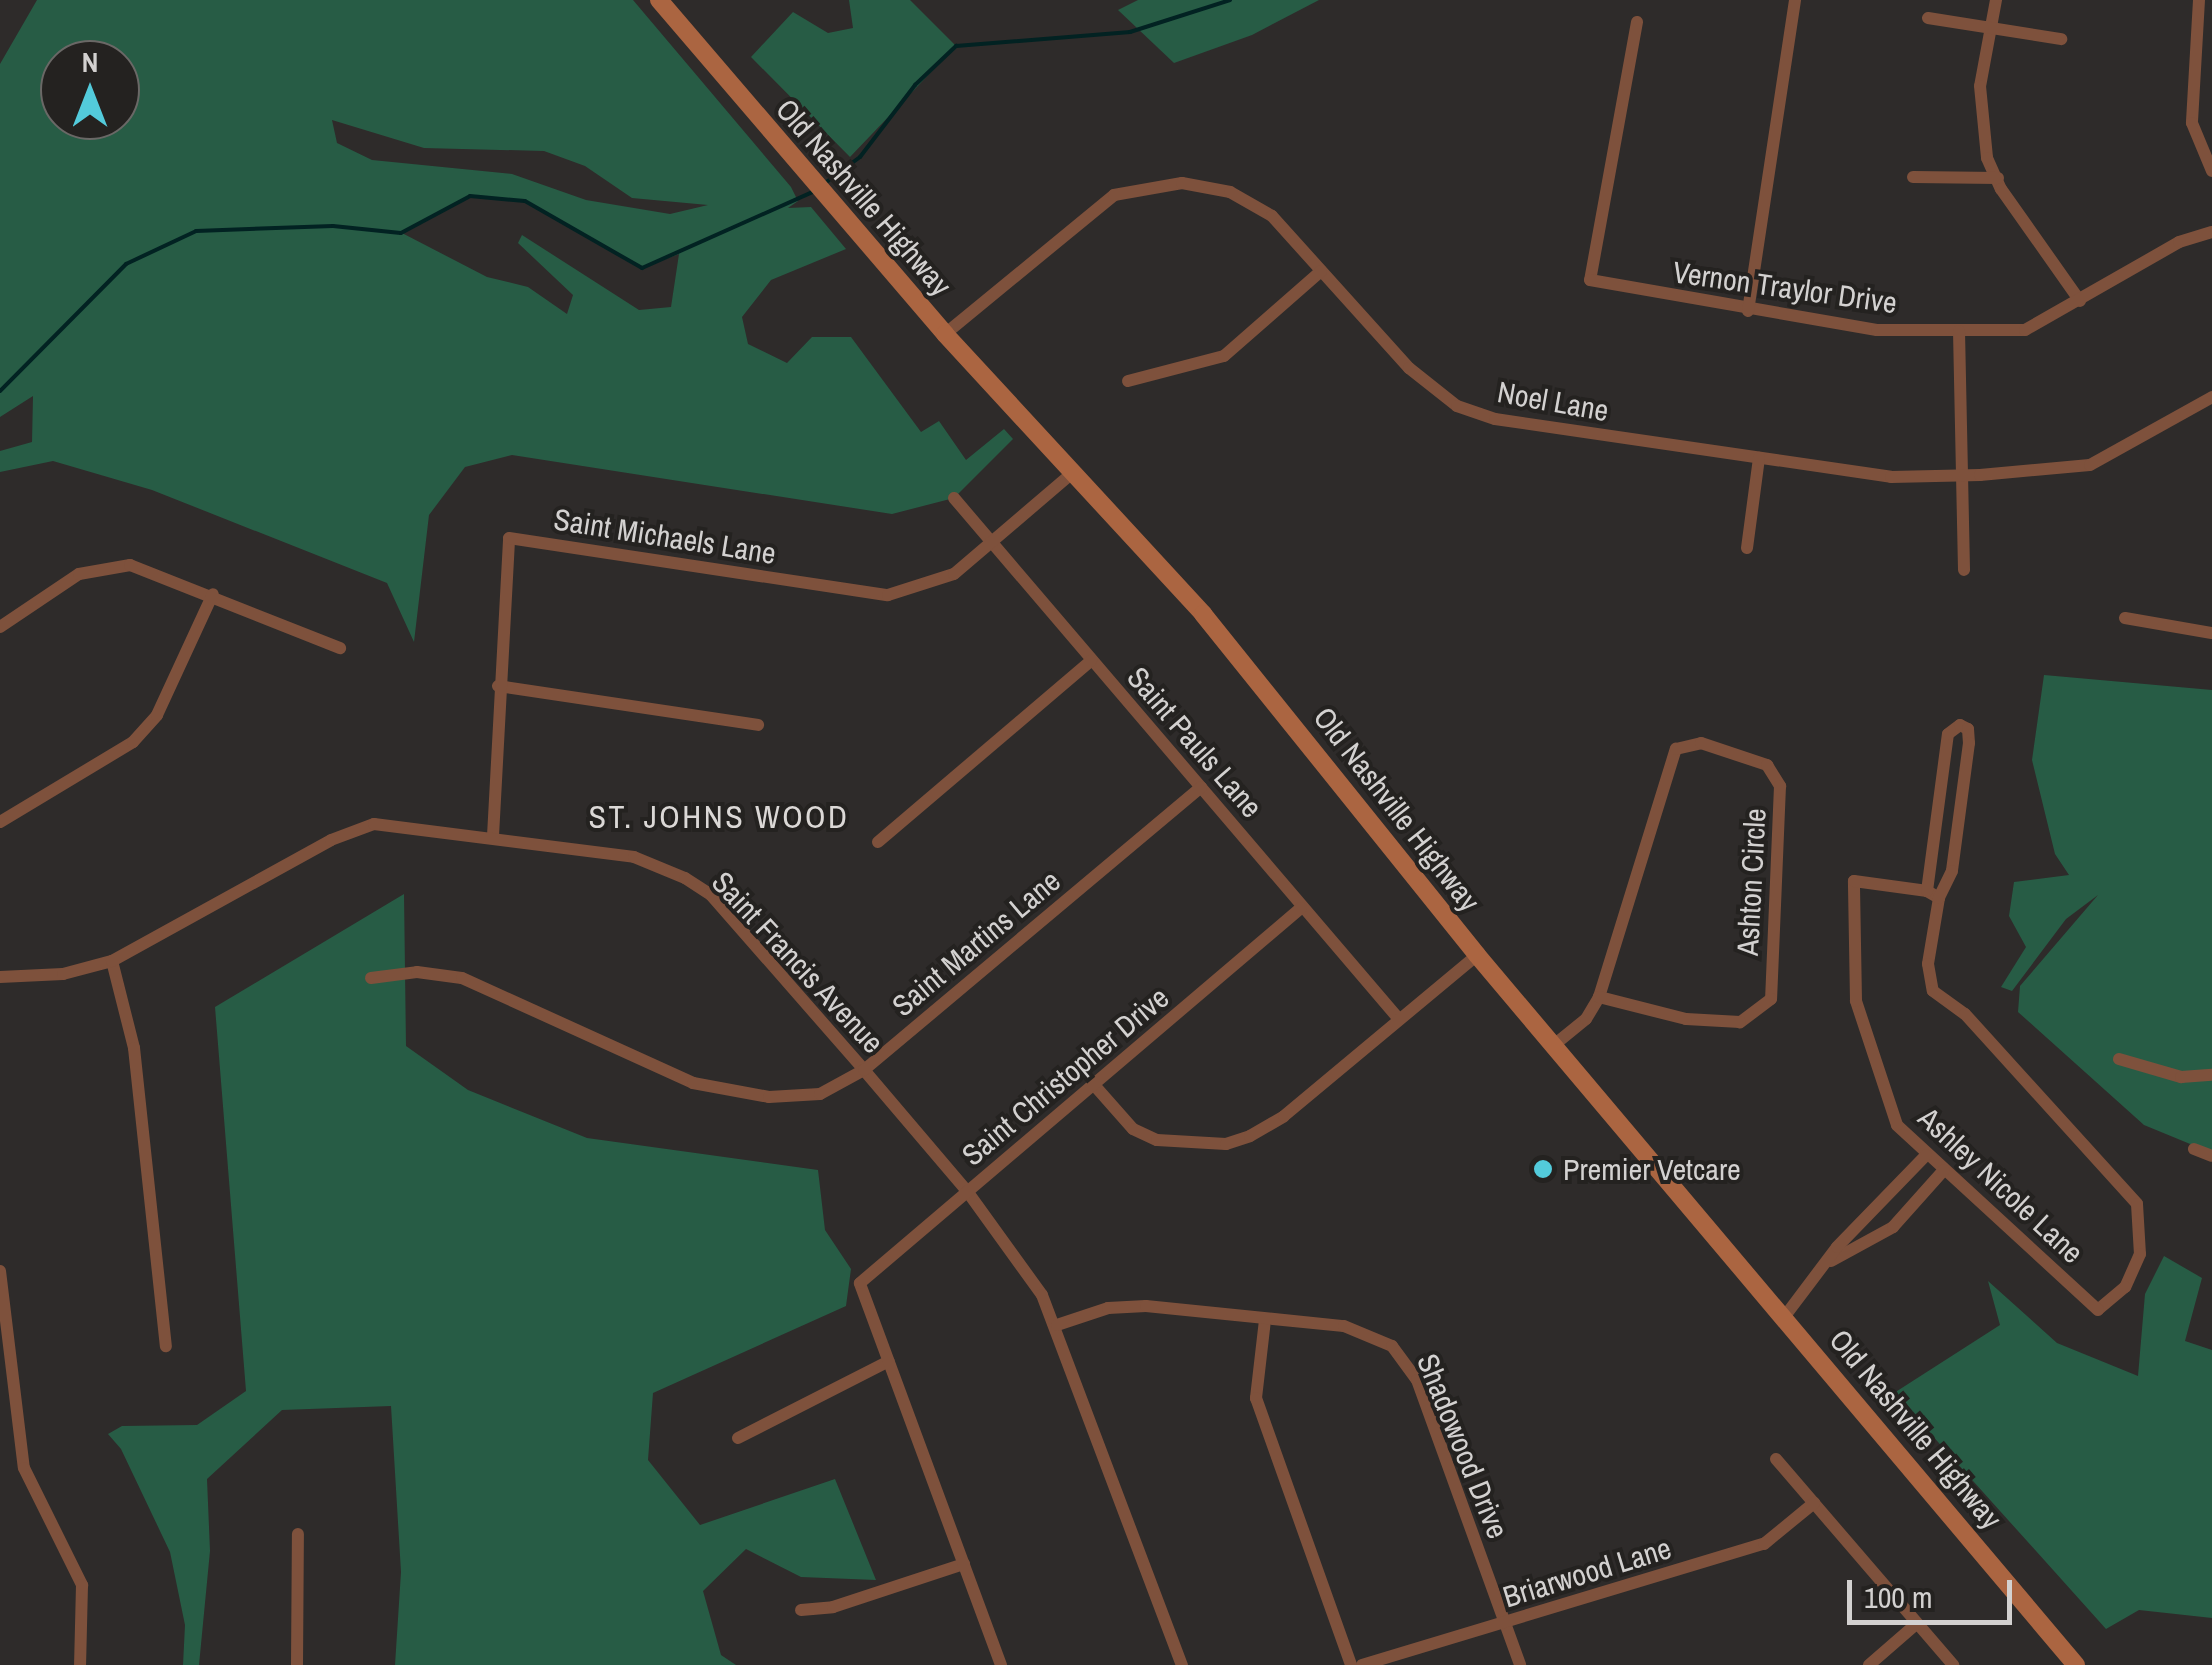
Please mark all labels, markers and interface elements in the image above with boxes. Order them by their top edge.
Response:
north arrow [40,40,140,140]
text: N [82,43,98,81]
street label: Old Nashville Highway [769,91,959,303]
street label: Vernon Traylor Drive [1671,253,1899,321]
street label: Noel Lane [1495,374,1611,428]
street label: Saint Michaels Lane [551,501,779,571]
street label: Saint Pauls Lane [1120,659,1270,825]
street label: Old Nashville Highway [1306,700,1488,918]
district label: ST. JOHNS WOOD [589,798,849,836]
street label: Ashton Circle [1729,807,1773,957]
street label: Saint Martins Lane [885,862,1067,1024]
street label: Saint Francis Avenue [704,863,892,1061]
street label: Saint Christopher Drive [954,979,1176,1173]
street label: Ashley Nicole Lane [1911,1100,2091,1270]
place label: Premier Vetcare [1563,1151,1741,1187]
marker: Premier Vetcare [1532,1158,1554,1180]
street label: Old Nashville Highway [1822,1322,2010,1536]
street label: Shadowood Drive [1410,1349,1516,1543]
street label: Briarwood Lane [1499,1529,1675,1615]
scale bar [1852,1560,2017,1622]
text: 100 m [1864,1577,1932,1617]

